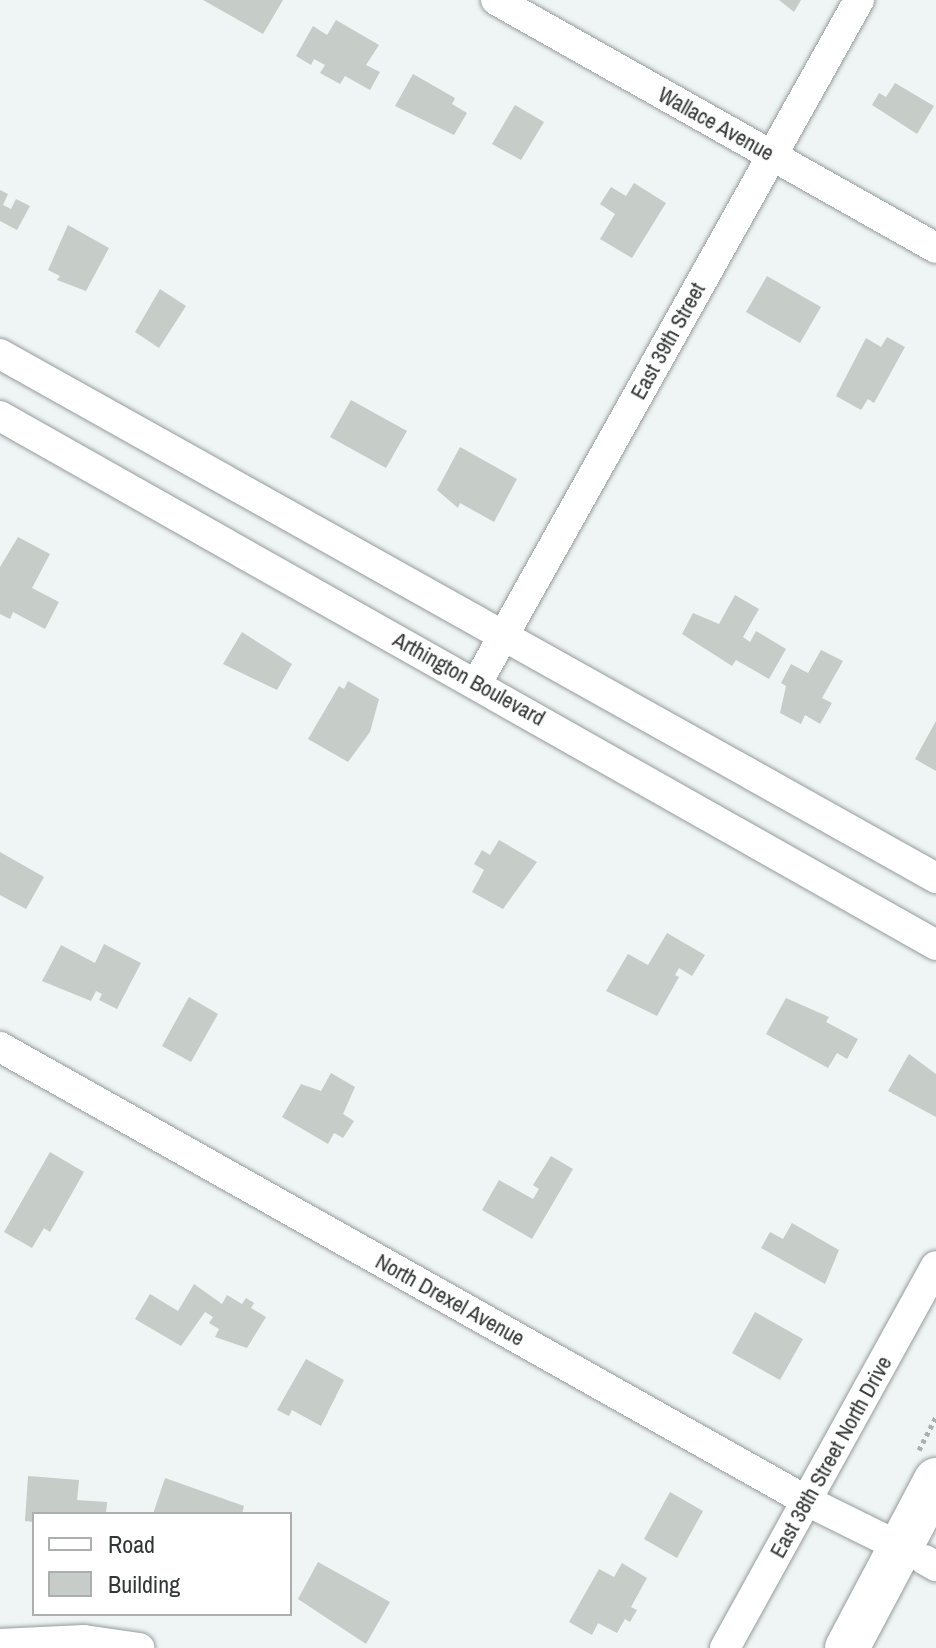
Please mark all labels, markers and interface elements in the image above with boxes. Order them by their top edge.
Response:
street label: Wallace Avenue [653,81,779,167]
street label: East 39th Street [625,278,711,404]
street label: Arthington Boulevard [388,626,550,732]
street label: North Drexel Avenue [371,1248,529,1352]
street label: East 38th Street North Drive [765,1351,897,1563]
legend [32,1512,292,1616]
text: Road [108,1528,155,1560]
text: Building [108,1568,180,1600]

